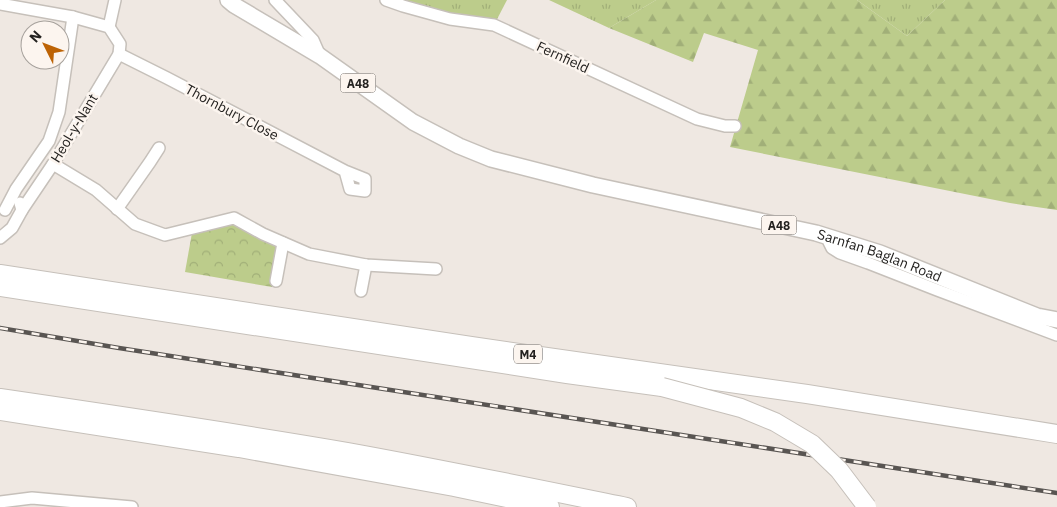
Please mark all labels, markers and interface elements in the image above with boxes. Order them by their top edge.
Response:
north arrow [20,20,70,70]
text: N [25,27,45,46]
street label: Fernfield [534,37,592,77]
road number: A48 [340,74,376,92]
street label: Thornbury Close [182,80,282,144]
street label: Heol-y-Nant [46,90,102,166]
road number: A48 [762,216,796,234]
street label: Sarnfan Baglan Road [815,225,944,286]
road number: M4 [514,344,542,364]

